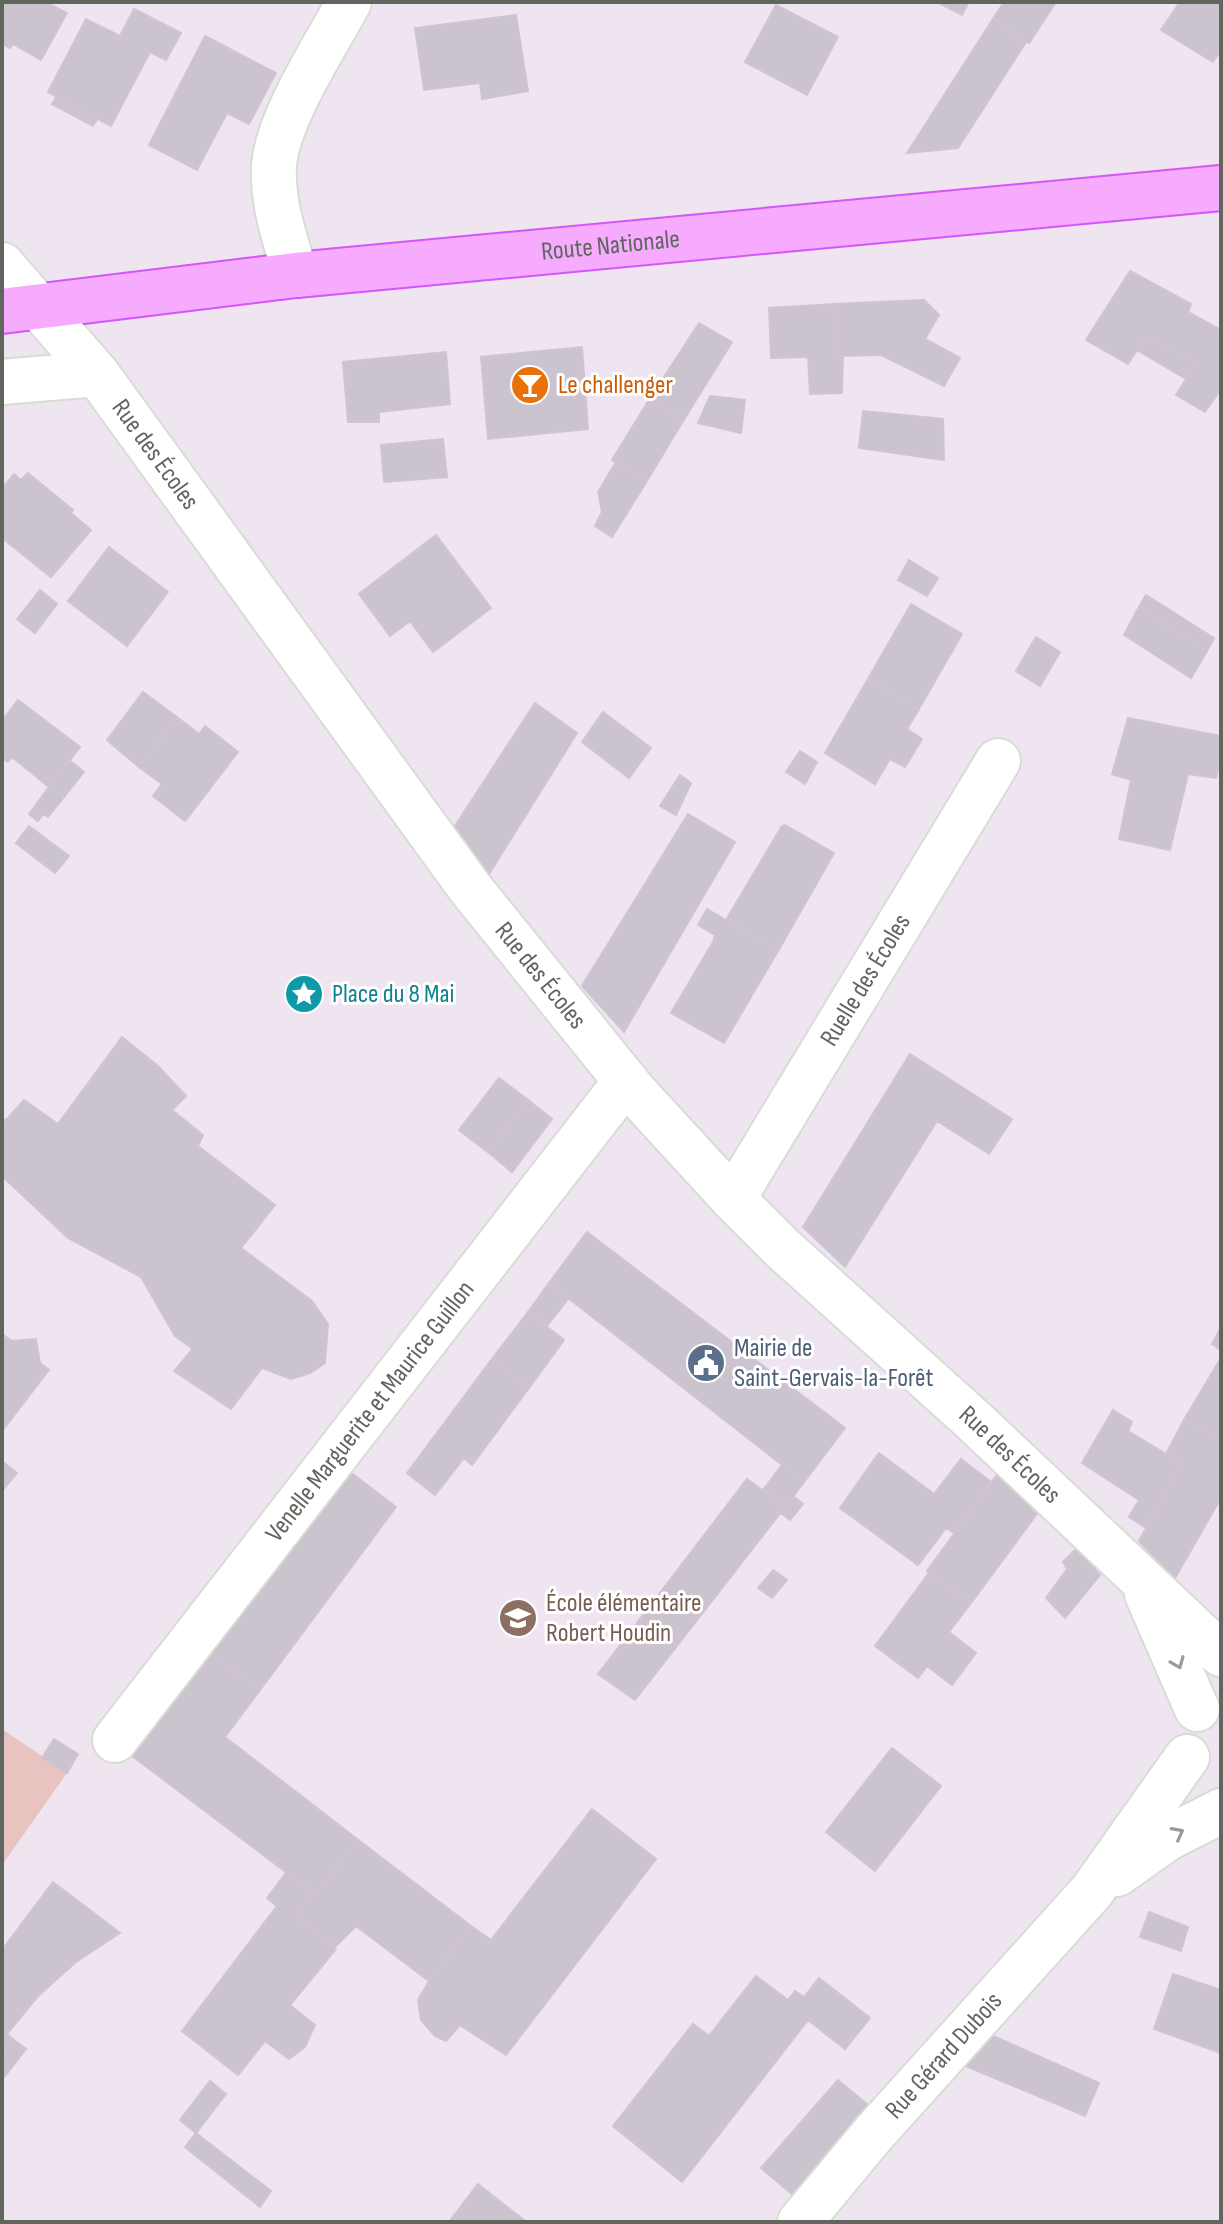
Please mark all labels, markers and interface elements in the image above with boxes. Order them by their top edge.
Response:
street label: Route Nationale [540,223,681,267]
bar icon: Le challenger [509,364,551,406]
place label: Le challenger [558,370,673,401]
street label: Rue des Écoles [105,393,206,516]
street label: Ruelle des Écoles [814,908,917,1052]
street label: Rue des Écoles [488,916,593,1035]
place icon: Place du 8 Mai [283,973,325,1015]
place label: Place du 8 Mai [332,979,454,1010]
street label: Venelle Marguerite et Maurice Guillon [259,1274,481,1548]
place label: Mairie de Saint-Gervais-la-Forêt [734,1333,933,1394]
public building icon: Mairie de Saint-Gervais-la-Forêt [685,1342,727,1384]
street label: Rue des Écoles [952,1399,1067,1510]
place label: École élémentaire Robert Houdin [546,1588,701,1649]
school or university icon: École élémentaire Robert Houdin [497,1597,539,1639]
one-way arrow [1168,1655,1184,1669]
one-way arrow [1170,1827,1184,1843]
street label: Rue Gérard Dubois [879,1986,1009,2125]

